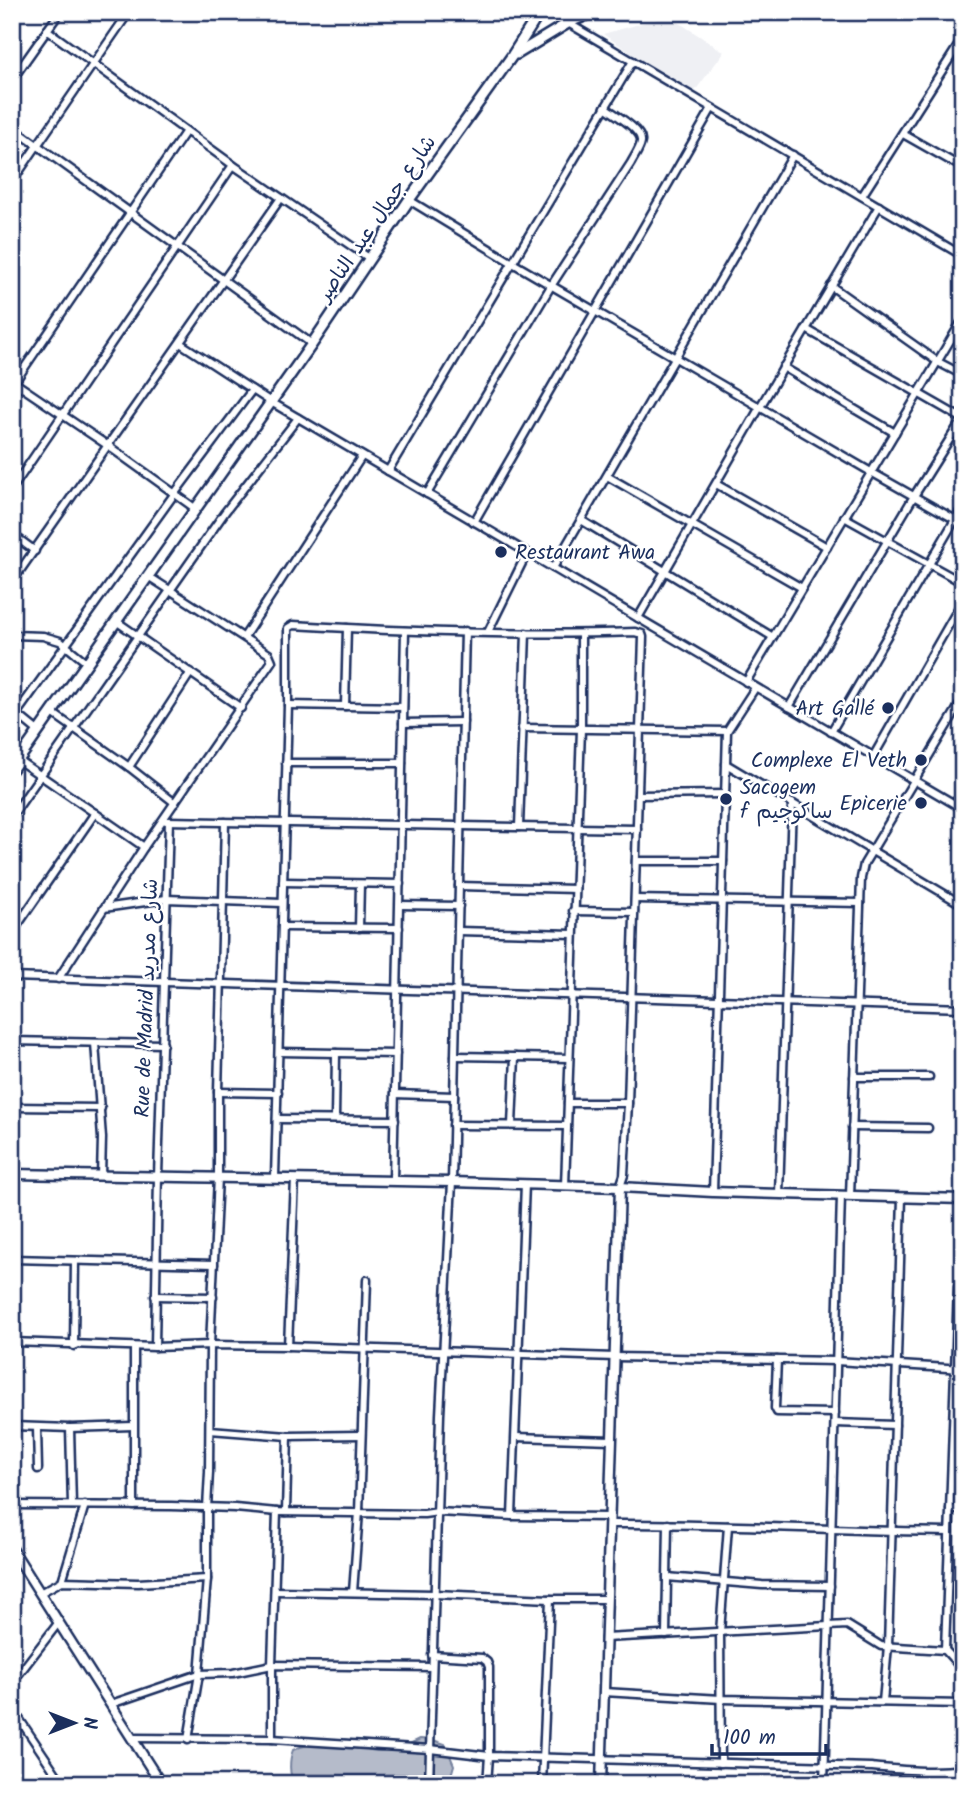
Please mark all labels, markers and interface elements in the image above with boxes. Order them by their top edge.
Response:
street label: شارع جمال عبد الناصر [308,129,446,311]
place label: Restaurant Awa [515,537,655,570]
marker: Restaurant Awa [493,544,509,560]
place label: Art Gallé [796,693,875,726]
marker: Art Gallé [880,700,896,716]
place label: Complexe El Veth [751,745,907,778]
marker: Complexe El Veth [913,752,929,768]
place label: Sacogem f ساكوجيم [740,772,832,829]
place label: Epicerie [839,788,908,821]
marker: Sacogem f ساكوجيم [718,791,734,807]
marker: Epicerie [913,795,929,811]
street label: Rue de Madrid شارع مدريد [127,878,168,1118]
north arrow [38,1688,108,1758]
scale bar [712,1712,826,1756]
text: N [74,1717,104,1729]
text: 100 m [723,1722,776,1755]

